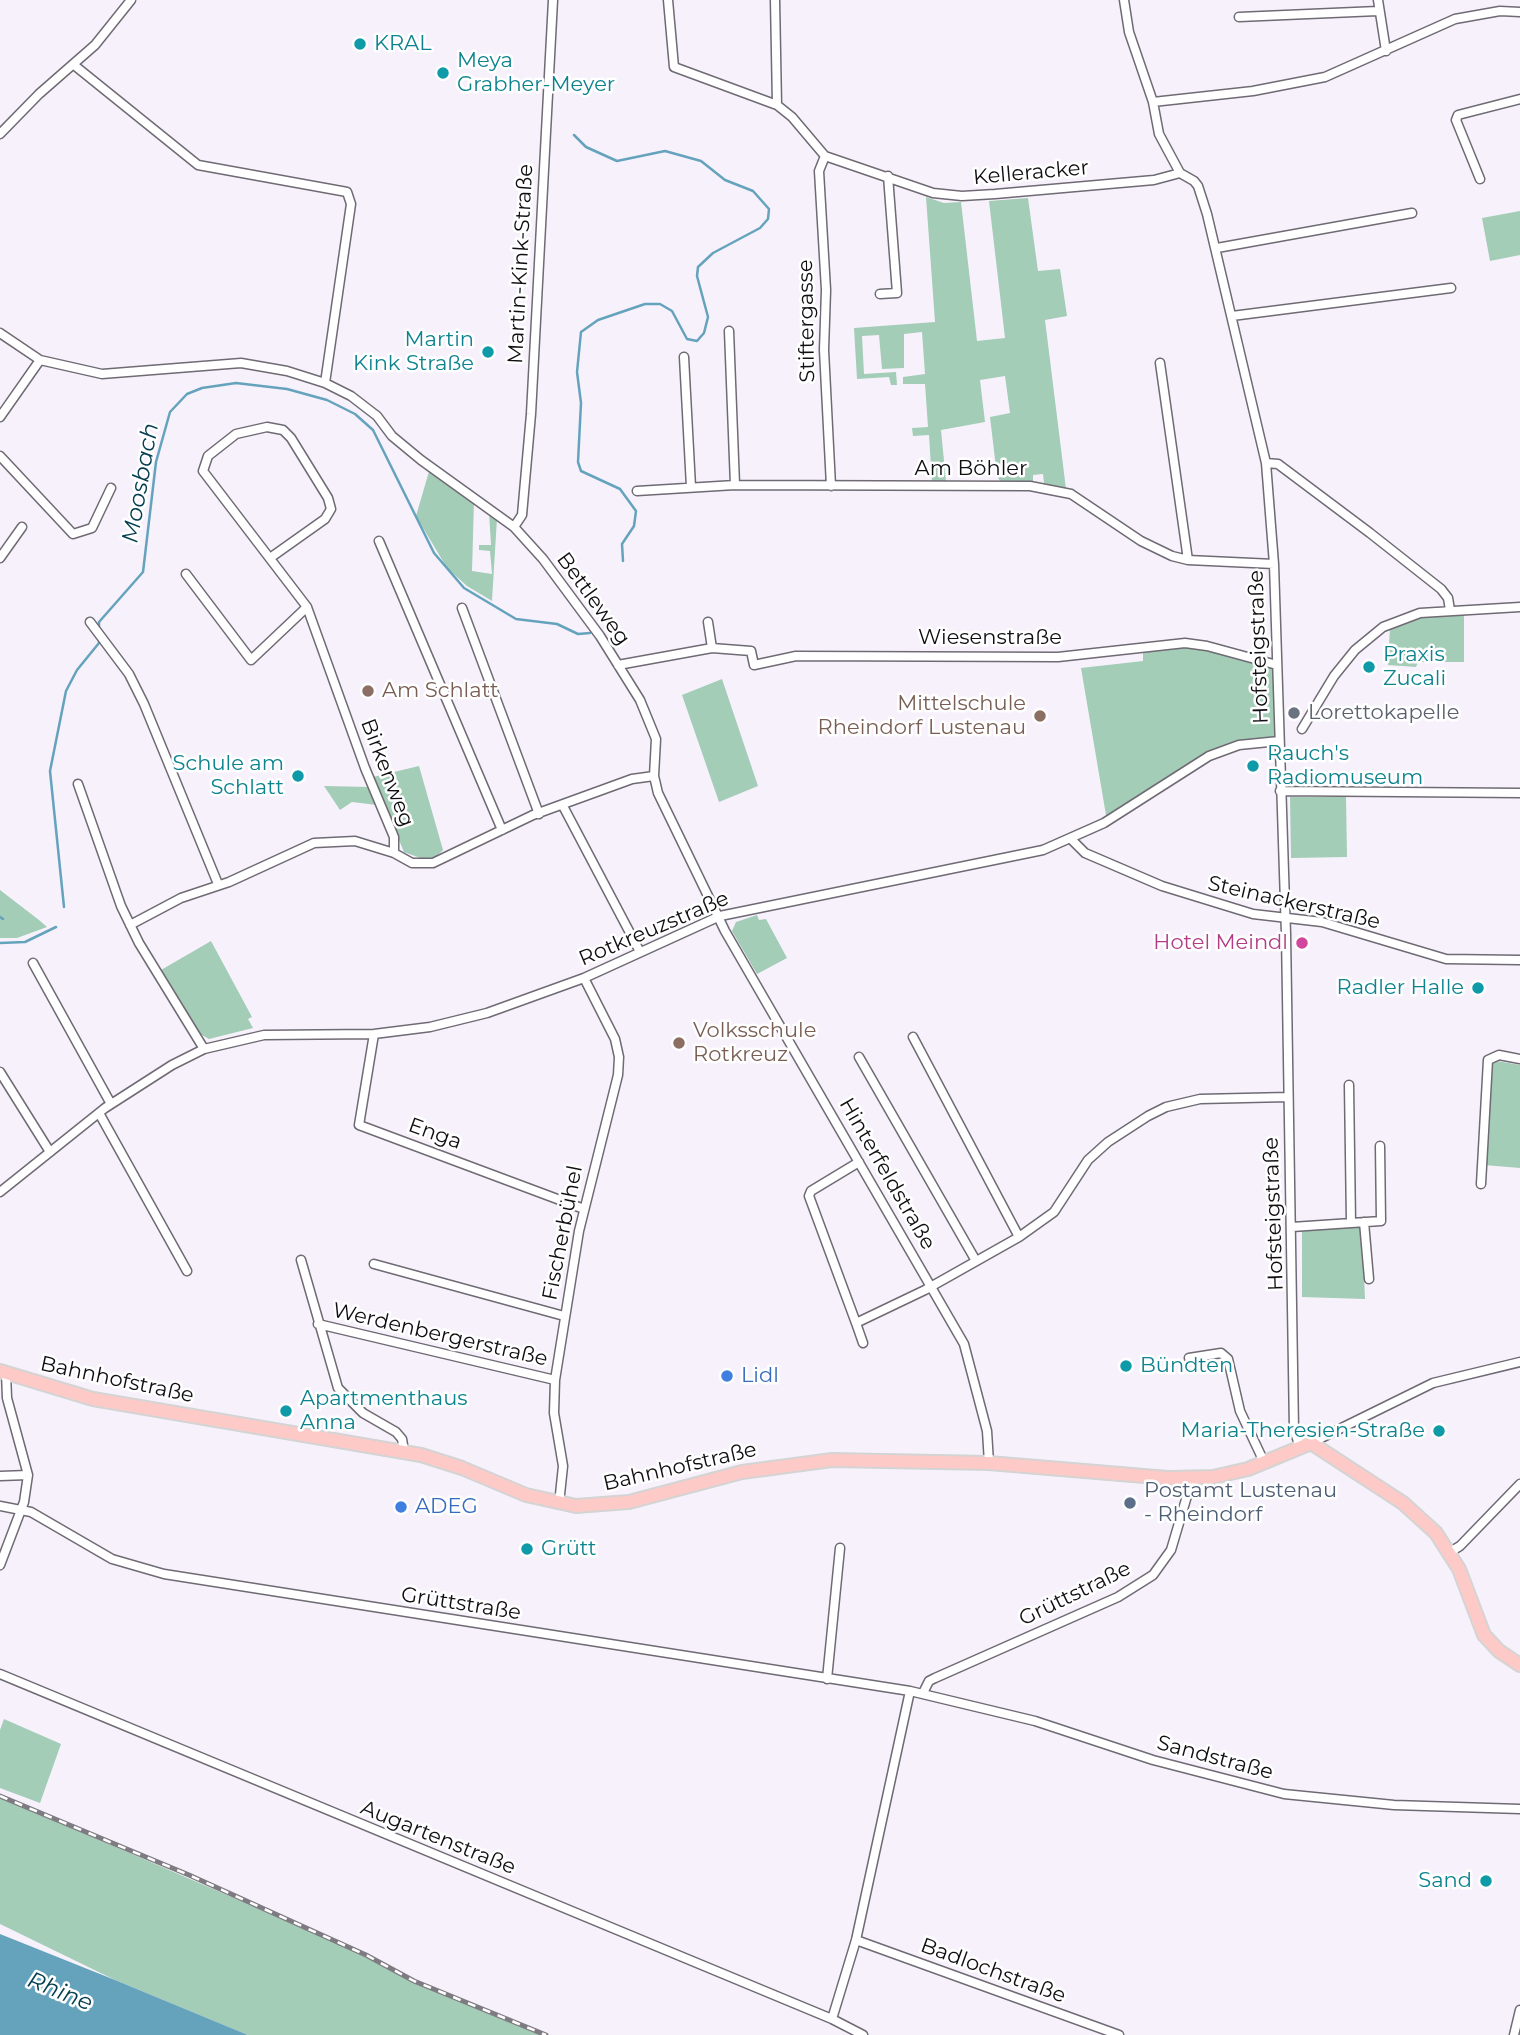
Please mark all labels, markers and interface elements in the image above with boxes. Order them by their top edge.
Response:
place label: KRAL [374,31,432,57]
marker: KRAL [352,36,368,52]
place label: Meya Grabher-Meyer [457,48,615,98]
marker: Meya Grabher-Meyer [435,65,451,81]
street label: Kelleracker [972,155,1090,191]
street label: Martin-Kink-Straße [503,163,539,365]
street label: Stiftergasse [793,259,821,383]
place label: Martin Kink Straße [353,327,474,377]
marker: Martin Kink Straße [480,344,496,360]
water label: Moosbach [117,421,165,545]
street label: Am Böhler [915,456,1027,482]
street label: Bettleweg [551,548,635,650]
street label: Hofsteigstraße [1244,570,1274,724]
street label: Wiesenstraße [918,625,1062,651]
place label: Praxis Zucali [1383,642,1446,692]
marker: Praxis Zucali [1361,659,1377,675]
place label: Am Schlatt [382,678,498,704]
marker: Am Schlatt [360,683,376,699]
place label: Mittelschule Rheindorf Lustenau [818,691,1026,741]
place label: Lorettokapelle [1308,700,1459,726]
marker: Lorettokapelle [1286,705,1302,721]
marker: Mittelschule Rheindorf Lustenau [1032,708,1048,724]
street label: Birkenweg [355,715,419,831]
place label: Rauch's Radiomuseum [1267,741,1423,791]
place label: Schule am Schlatt [173,751,284,801]
marker: Rauch's Radiomuseum [1245,758,1261,774]
marker: Schule am Schlatt [290,768,306,784]
street label: Steinackerstraße [1205,871,1383,935]
street label: Rotkreuzstraße [575,886,733,972]
place label: Hotel Meindl [1153,930,1288,956]
marker: Hotel Meindl [1294,935,1310,951]
place label: Radler Halle [1337,975,1464,1001]
marker: Radler Halle [1470,980,1486,996]
place label: Volksschule Rotkreuz [693,1018,816,1068]
marker: Volksschule Rotkreuz [671,1035,687,1051]
street label: Hinterfeldstraße [833,1094,941,1254]
street label: Enga [405,1113,465,1155]
street label: Hofsteigstraße [1259,1137,1289,1291]
street label: Fischerbühel [538,1163,588,1303]
street label: Werdenbergerstraße [330,1298,550,1372]
street label: Bahnhofstraße [38,1351,196,1409]
place label: Bündten [1140,1353,1233,1379]
marker: Bündten [1118,1358,1134,1374]
place label: Lidl [741,1363,779,1389]
marker: Lidl [719,1368,735,1384]
place label: Apartmenthaus Anna [300,1386,468,1436]
marker: Apartmenthaus Anna [278,1403,294,1419]
place label: Maria-Theresien-Straße [1181,1418,1425,1444]
marker: Maria-Theresien-Straße [1431,1423,1447,1439]
street label: Bahnhofstraße [601,1437,759,1497]
place label: Postamt Lustenau - Rheindorf [1144,1478,1337,1528]
place label: ADEG [415,1494,478,1520]
marker: Postamt Lustenau - Rheindorf [1122,1495,1138,1511]
marker: ADEG [393,1499,409,1515]
place label: Grütt [541,1536,597,1562]
marker: Grütt [519,1541,535,1557]
street label: Grüttstraße [1015,1556,1135,1632]
street label: Grüttstraße [399,1582,523,1626]
street label: Sandstraße [1154,1730,1276,1786]
street label: Augartenstraße [357,1795,519,1881]
place label: Sand [1418,1868,1472,1894]
marker: Sand [1478,1873,1494,1889]
street label: Badlochstraße [917,1933,1069,2009]
water label: Rhine [23,1967,97,2017]

